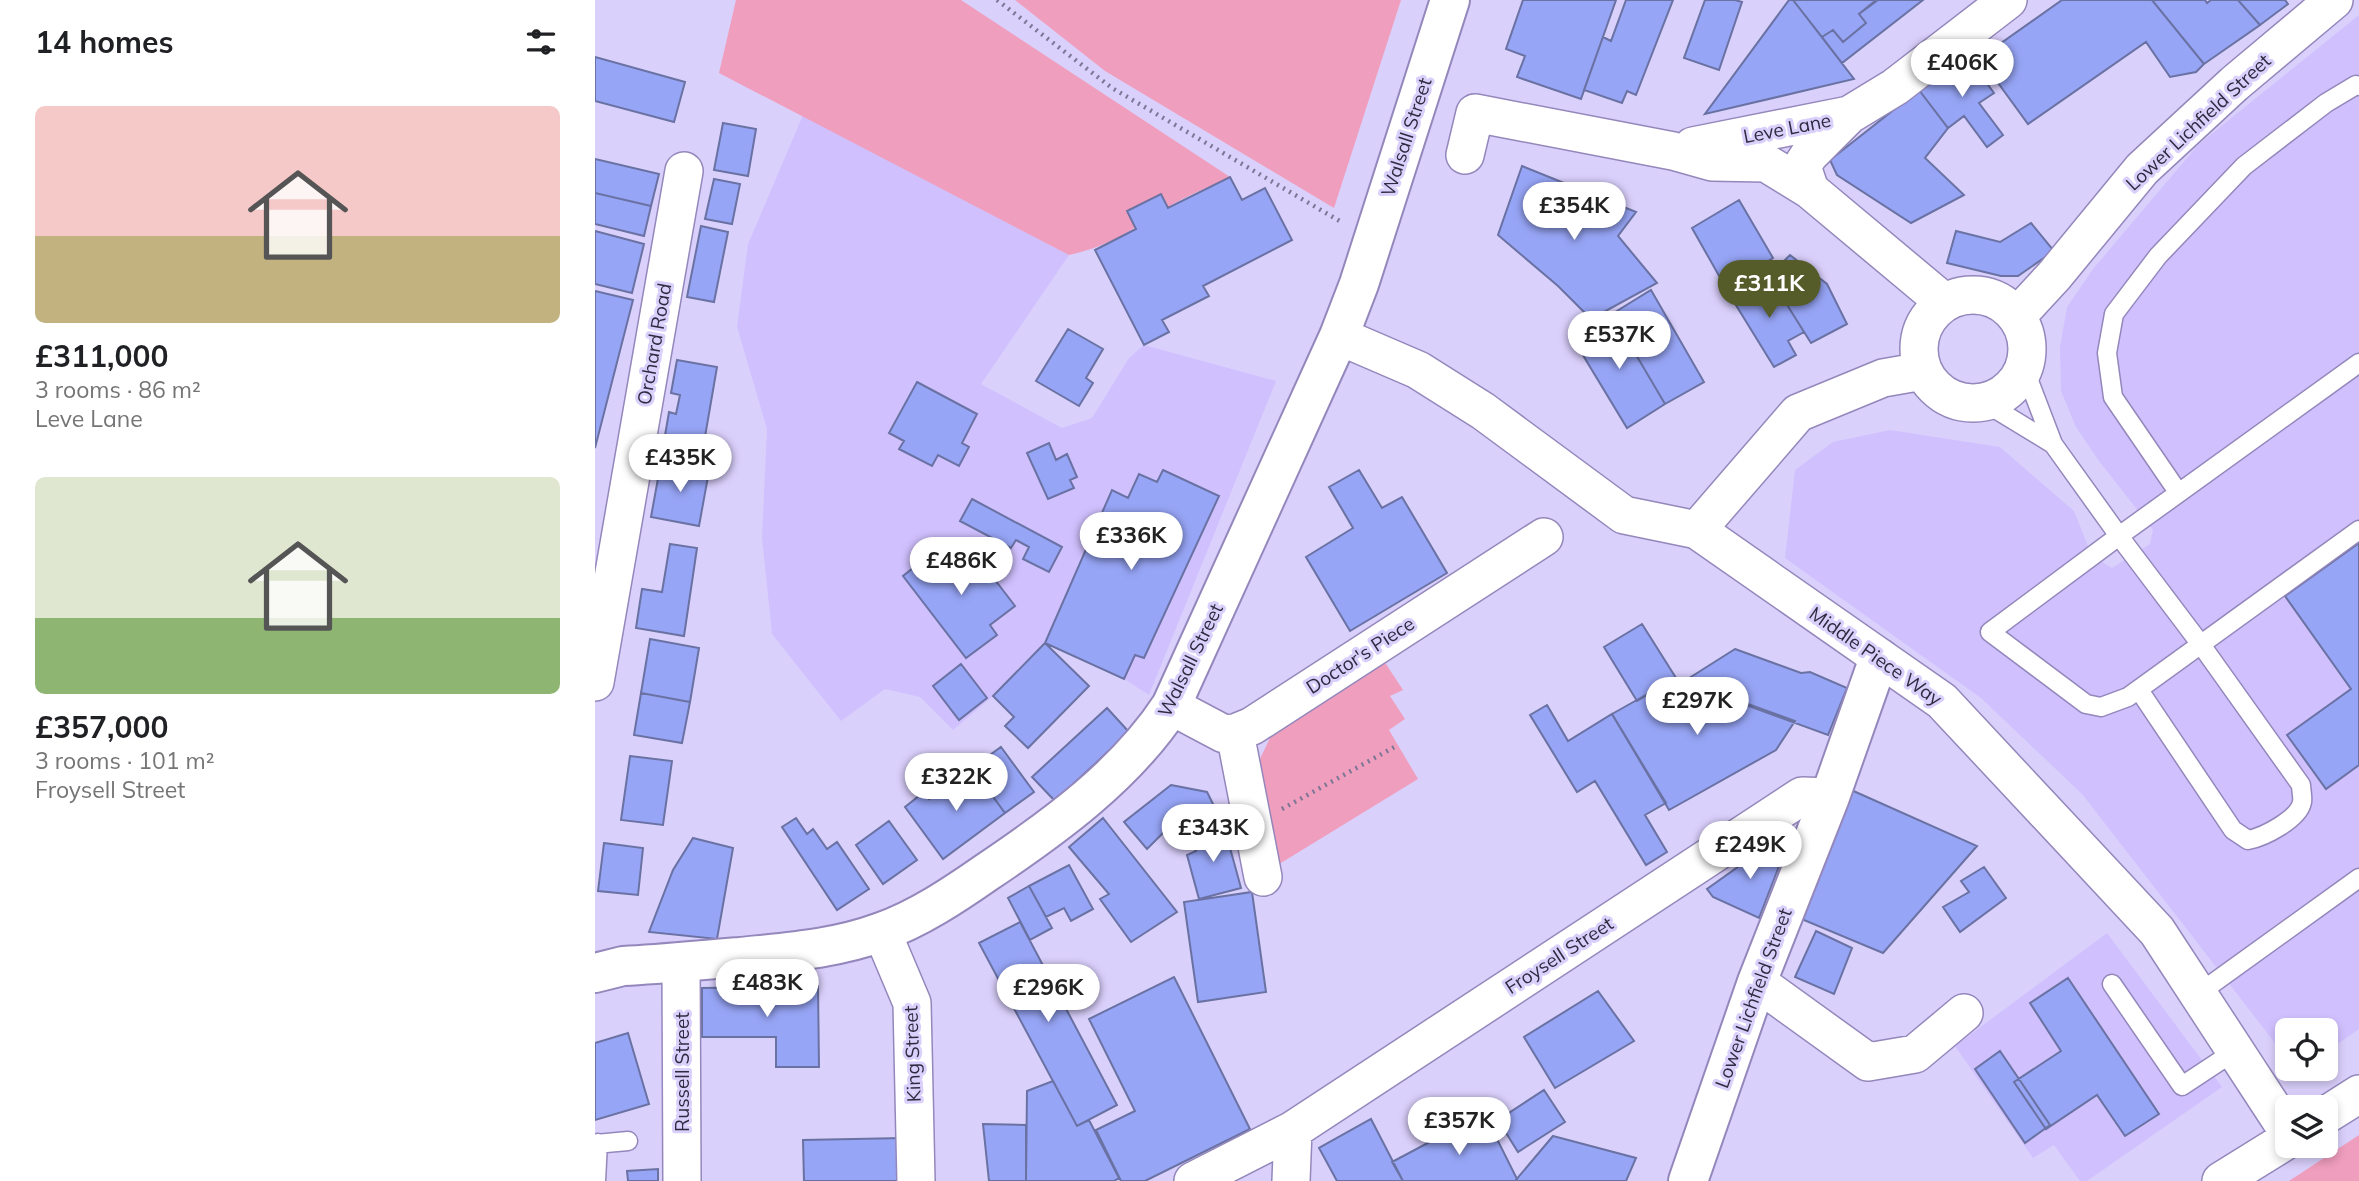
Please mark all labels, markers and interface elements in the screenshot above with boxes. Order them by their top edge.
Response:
text: 14 homes [35,23,174,61]
icon: filters [522,23,560,61]
pin: £406K [1913,40,2011,99]
text: £406K [1927,47,1997,76]
street label: Lower Lichfield Street [2120,48,2276,195]
street label: Walsall Street [1376,74,1437,199]
street label: Leve Lane [1741,108,1833,148]
icon: home [235,152,361,278]
pin: £354K [1525,182,1623,242]
text: £354K [1539,190,1609,219]
pin: £311K [1720,260,1818,320]
text: £311K [1734,268,1804,297]
street label: Orchard Road [631,281,677,407]
pin: £537K [1570,312,1668,371]
text: £537K [1584,319,1654,348]
text: £311,000 [35,337,168,375]
text: 3 rooms · 86 m² [35,375,201,404]
text: Leve Lane [35,404,143,433]
pin: £435K [631,434,729,494]
text: £435K [645,442,715,471]
pin: £336K [1082,512,1180,572]
text: £336K [1096,520,1166,549]
icon: home [235,523,361,649]
pin: £486K [912,538,1010,597]
text: £486K [926,545,996,574]
street label: Walsall Street [1152,599,1228,721]
street label: Middle Piece Way [1805,601,1947,711]
street label: Doctor's Piece [1301,611,1419,699]
pin: £297K [1648,678,1746,737]
text: £297K [1662,685,1732,714]
text: £357,000 [35,708,168,746]
text: 3 rooms · 101 m² [35,746,215,775]
pin: £322K [907,754,1005,813]
text: £322K [921,761,991,790]
text: Froysell Street [35,775,185,804]
pin: £343K [1164,804,1262,864]
text: £343K [1178,812,1248,841]
pin: £249K [1701,822,1799,881]
text: £249K [1715,829,1785,858]
street label: Lower Lichfield Street [1709,904,1797,1091]
street label: Froysell Street [1500,911,1618,999]
pin: £483K [718,960,816,1019]
pin: £296K [999,964,1097,1024]
text: £483K [732,967,802,996]
text: £296K [1013,972,1083,1001]
street label: King Street [898,1005,926,1103]
street label: Russell Street [670,1012,694,1132]
map controls [2275,1018,2338,1158]
button: locate [2275,1018,2338,1081]
button: layers [2275,1095,2338,1158]
pin: £357K [1410,1098,1508,1157]
text: £357K [1424,1105,1494,1134]

